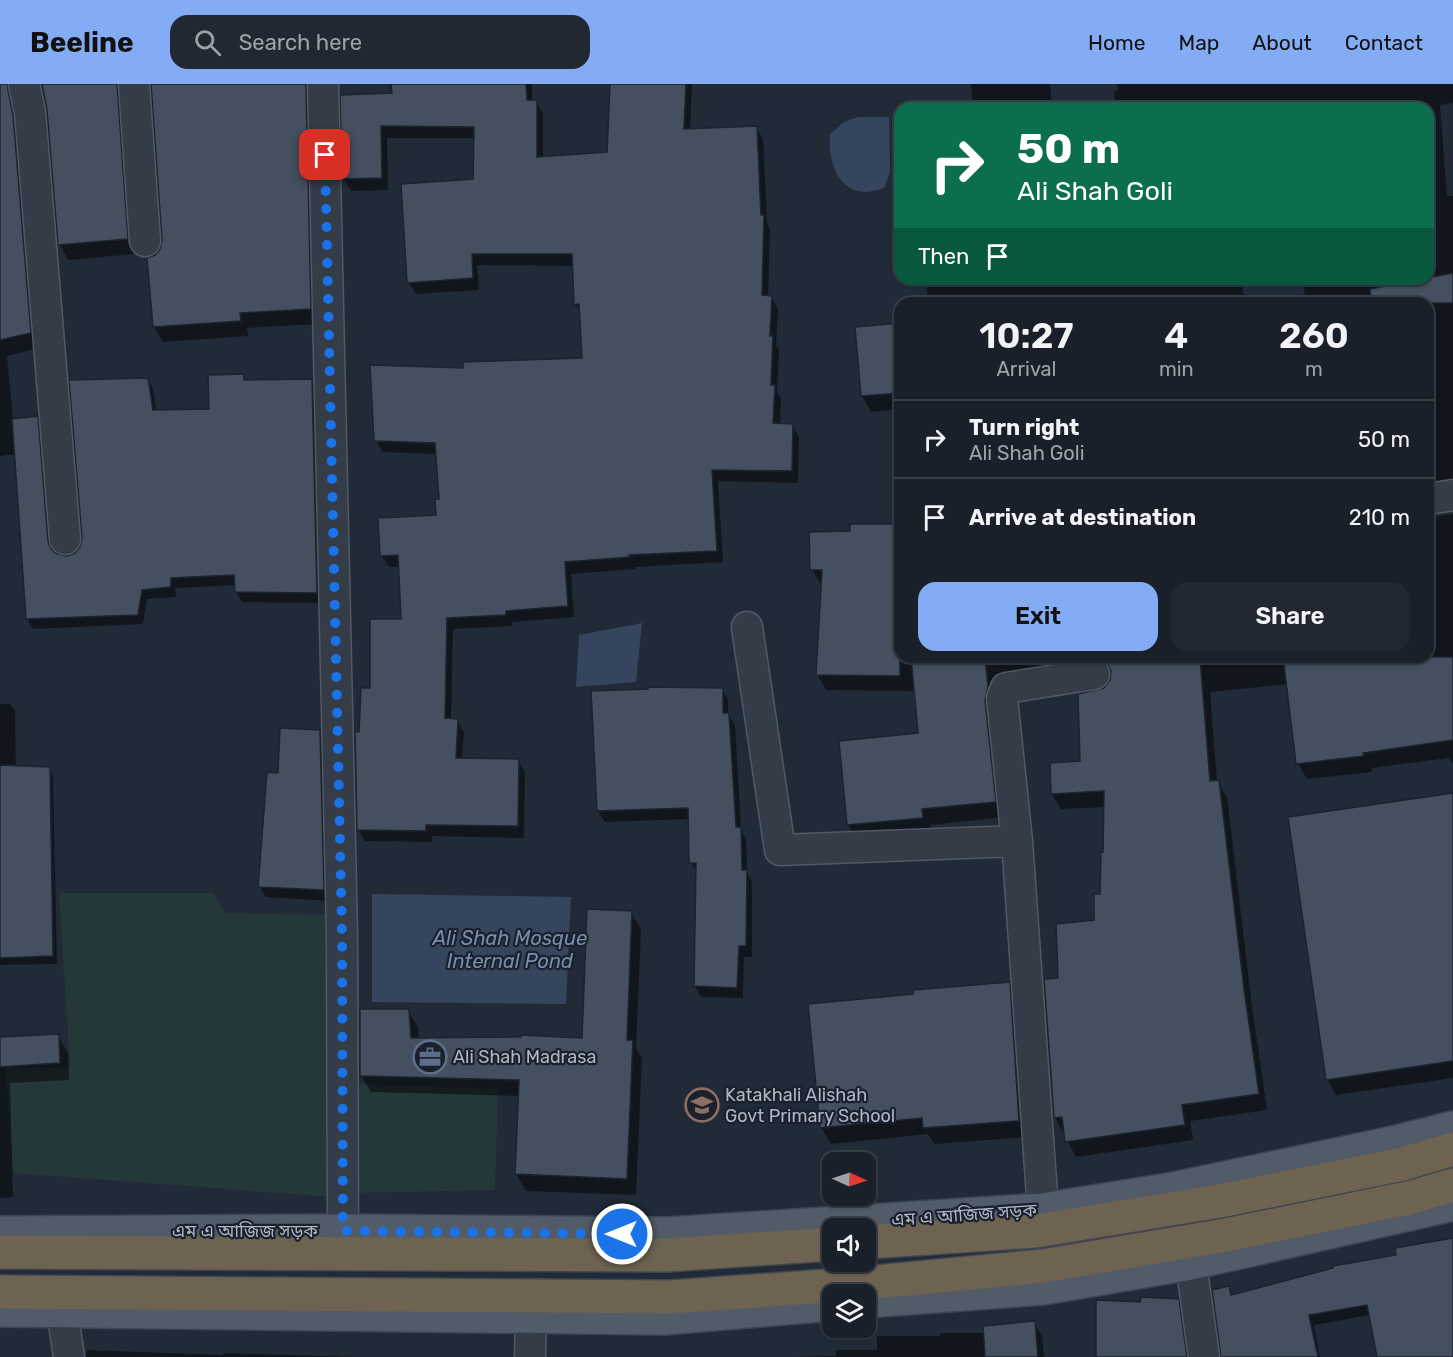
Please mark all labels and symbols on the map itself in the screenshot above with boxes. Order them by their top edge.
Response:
pin [299,129,350,180]
water label: Ali Shah Mosque Internal Pond [432,926,587,973]
office icon: Ali Shah Madrasa [412,1039,448,1075]
place label: Ali Shah Madrasa [453,1046,596,1068]
place label: Katakhali Alishah Govt Primary School [725,1084,895,1127]
school or university icon: Katakhali Alishah Govt Primary School [684,1087,720,1123]
north arrow [822,1152,876,1206]
street label: এম এ আজিজ সড়ক [891,1199,1038,1231]
position arrow [590,1202,654,1266]
street label: এম এ আজিজ সড়ক [172,1220,318,1242]

